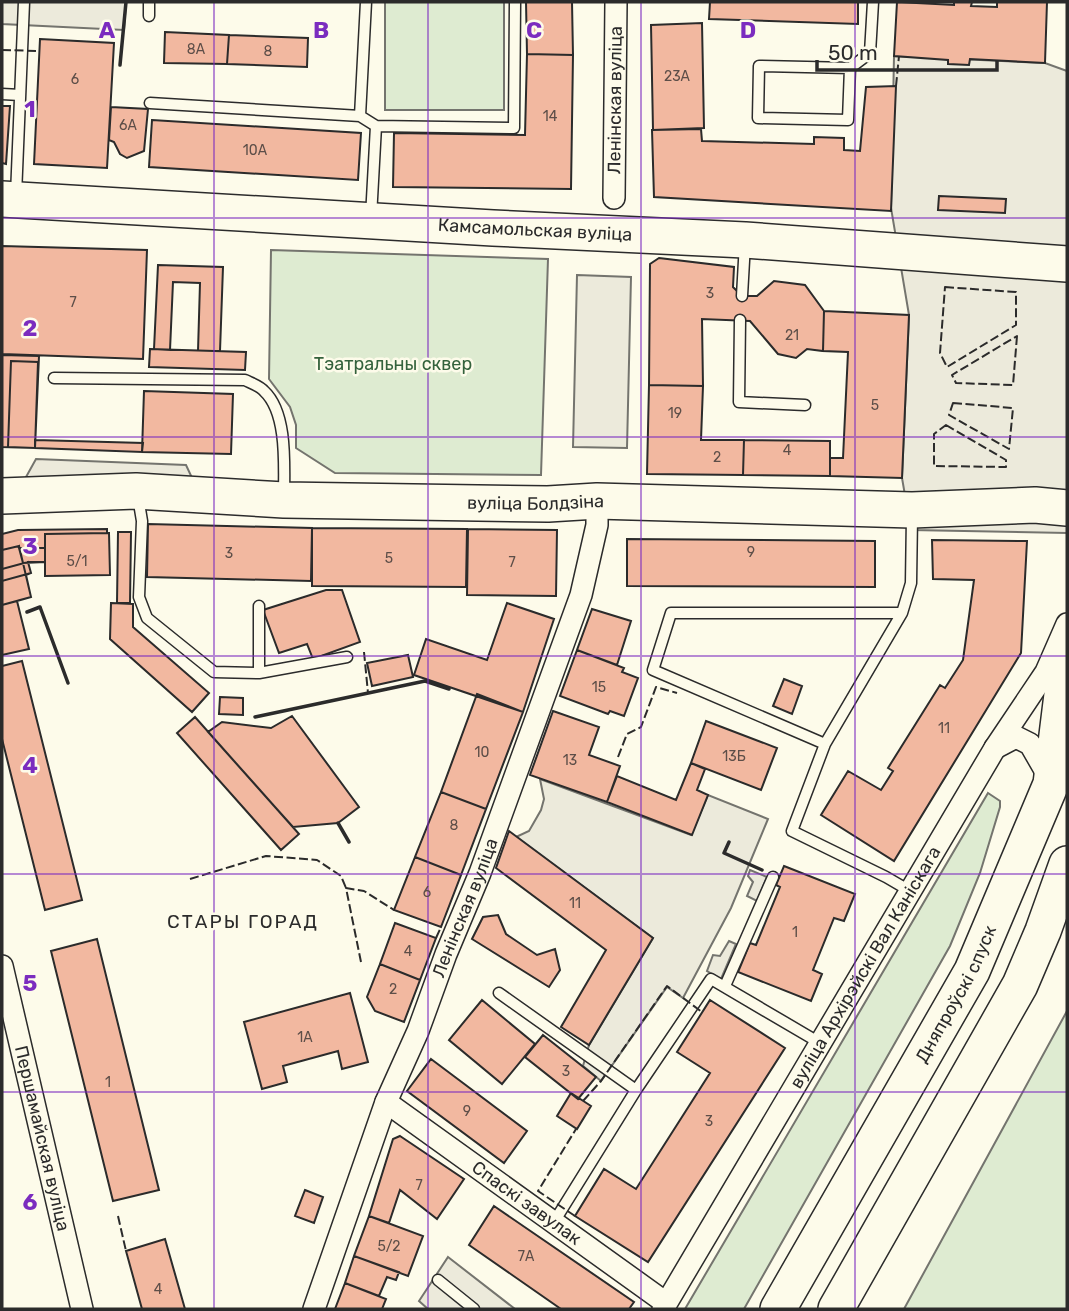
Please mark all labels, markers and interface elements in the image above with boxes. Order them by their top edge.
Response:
text: A [99,16,116,44]
text: B [313,16,329,44]
text: C [526,16,542,44]
text: D [740,16,756,44]
street label: Ленінская вуліца [603,26,627,174]
scale bar [817,28,997,72]
text: 50 m [828,40,878,65]
house number: 8А [187,41,206,58]
house number: 8 [264,43,273,60]
house number: 23А [664,68,691,85]
house number: 6 [71,71,79,88]
text: 1 [24,95,36,123]
house number: 14 [543,108,558,125]
house number: 6А [119,117,138,134]
house number: 10А [243,142,268,159]
street label: Камсамольская вуліца [437,214,633,246]
house number: 3 [706,285,714,302]
house number: 7 [69,294,77,311]
text: 2 [23,314,37,342]
house number: 21 [785,327,799,344]
park label: Тэатральны сквер [314,353,472,375]
house number: 5 [871,397,879,414]
house number: 19 [668,405,682,422]
house number: 4 [783,442,792,459]
house number: 2 [713,449,721,466]
street label: вуліца Болдзіна [467,490,604,515]
text: 3 [22,532,38,560]
house number: 9 [747,544,755,561]
house number: 3 [225,545,233,562]
house number: 5 [385,550,393,567]
house number: 5/1 [67,553,87,570]
house number: 7 [508,554,516,571]
house number: 15 [592,679,606,696]
house number: 11 [938,720,950,737]
house number: 10 [475,744,490,761]
house number: 13Б [722,748,746,765]
text: 4 [22,751,38,779]
house number: 13 [563,752,577,769]
house number: 8 [450,817,459,834]
street label: Ленінская вуліца [427,835,503,980]
street label: вуліца Архірэйскі Вал Каніскага [785,842,945,1092]
house number: 6 [423,884,431,901]
house number: 11 [569,895,581,912]
district label: СТАРЫ ГОРАД [167,910,319,933]
street label: Дняпроўскі спуск [911,922,1001,1067]
house number: 1 [792,924,798,941]
house number: 4 [404,943,413,960]
text: 5 [23,969,38,997]
house number: 2 [389,981,397,998]
house number: 1А [297,1029,313,1046]
street label: Першамайская вуліца [10,1043,74,1233]
house number: 3 [562,1063,570,1080]
house number: 1 [105,1074,111,1091]
house number: 9 [463,1103,471,1120]
house number: 3 [705,1113,713,1130]
street label: Спаскі завулак [467,1156,586,1250]
house number: 7 [415,1177,423,1194]
text: 6 [23,1188,38,1216]
house number: 5/2 [377,1238,401,1255]
house number: 7А [518,1248,535,1265]
house number: 4 [154,1281,163,1298]

